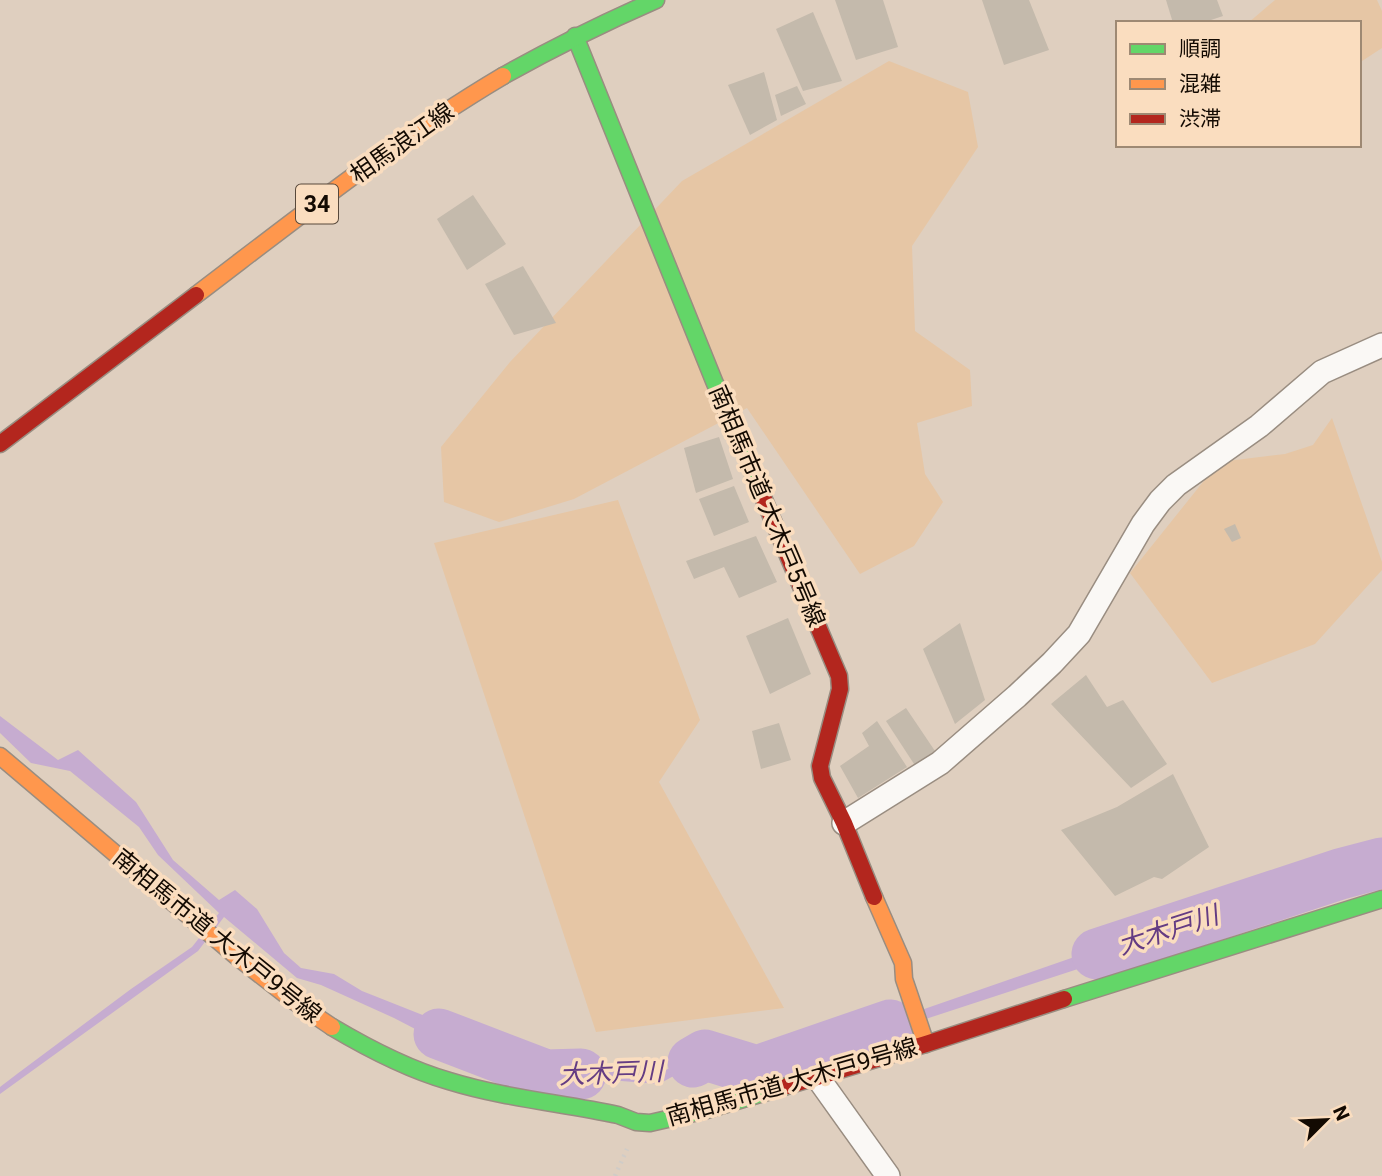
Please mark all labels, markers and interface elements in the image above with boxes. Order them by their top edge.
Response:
legend [1116,21,1361,147]
text: 順調 [1179,37,1221,61]
text: 混雑 [1179,72,1221,96]
street label: 相馬浪江線 [345,97,459,189]
text: 渋滞 [1179,107,1221,131]
road number: 34 [296,184,338,224]
street label: 南相馬市道 大木戸5号線 [703,381,831,631]
street label: 南相馬市道 大木戸9号線 [107,843,327,1029]
water label: 大木戸川 [1114,899,1225,960]
street label: 南相馬市道 大木戸9号線 [663,1033,921,1131]
water label: 大木戸川 [559,1056,666,1090]
north arrow [1291,1085,1361,1155]
text: N [1328,1102,1354,1124]

